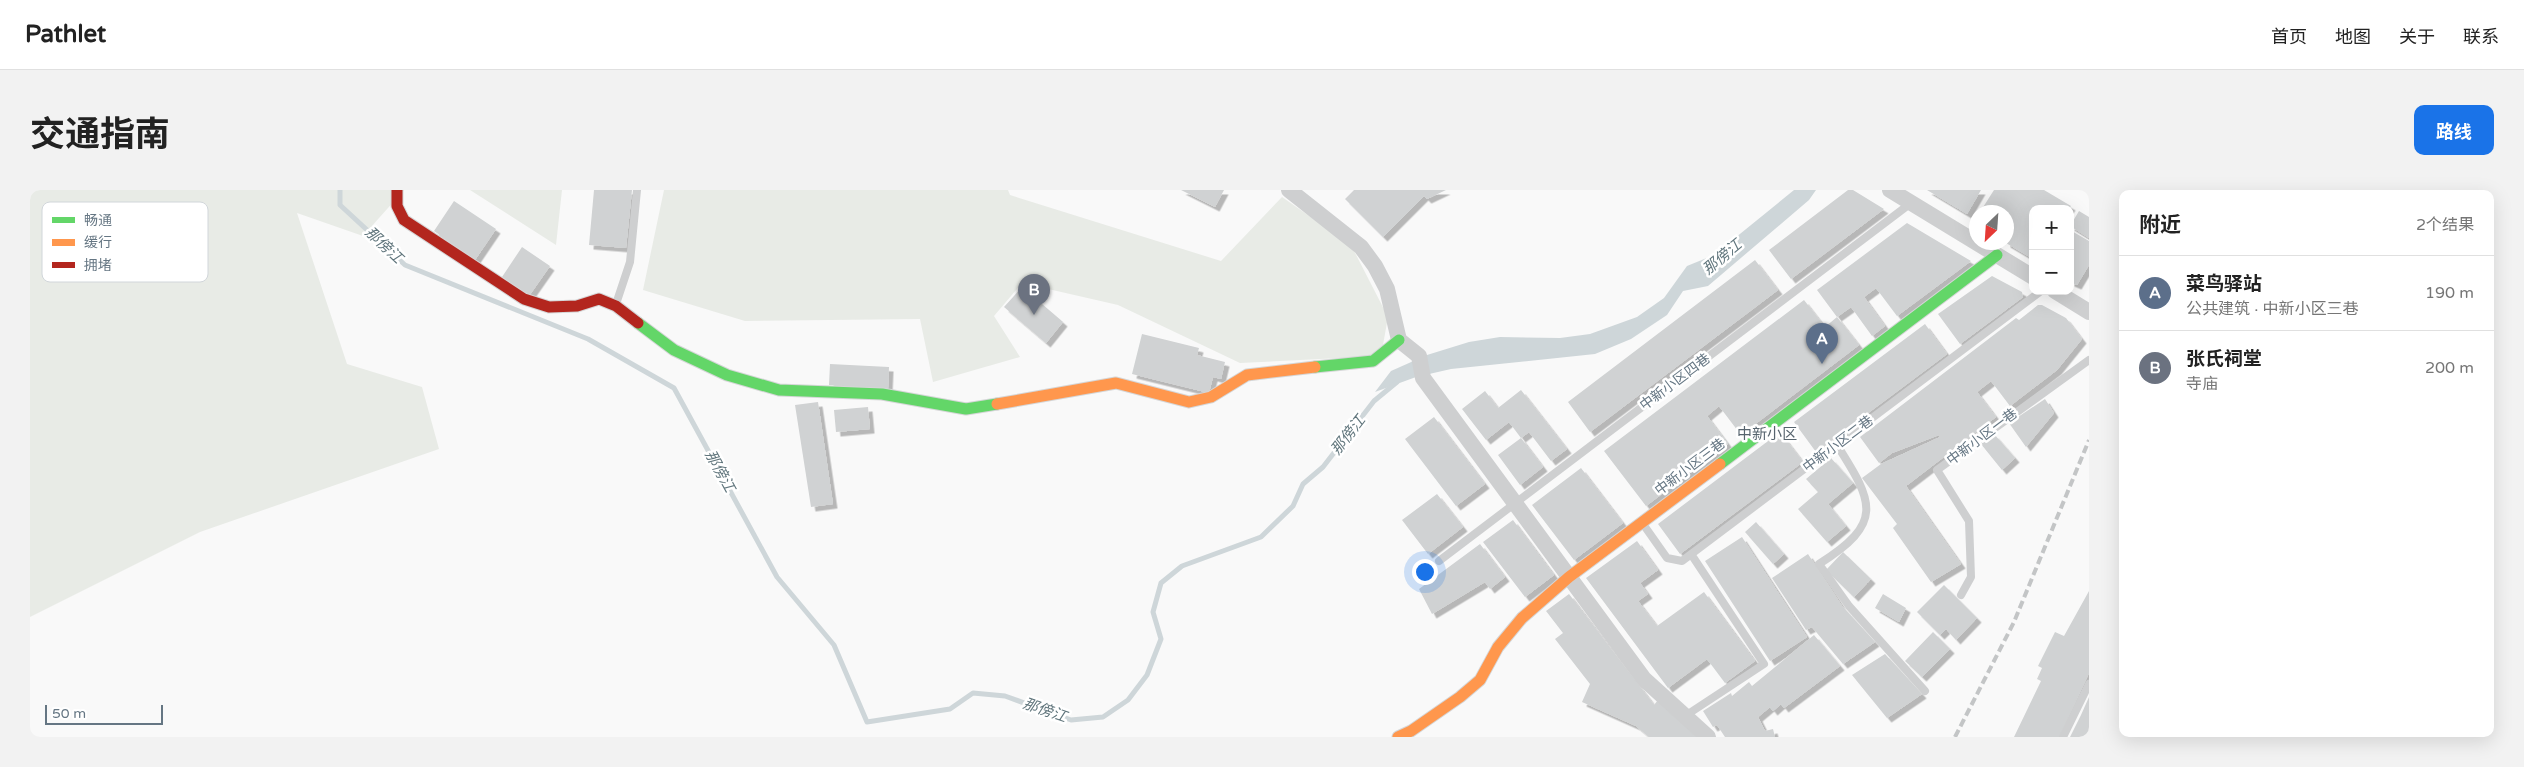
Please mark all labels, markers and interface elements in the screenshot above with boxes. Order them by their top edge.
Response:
text: Pathlet [25,20,106,49]
text: 首页 [2271,26,2307,48]
text: 地图 [2335,26,2371,48]
text: 关于 [2399,26,2435,48]
text: 联系 [2463,26,2499,48]
button: 路线 [2414,105,2494,155]
text: 交通指南 [30,114,170,156]
legend [42,202,208,282]
north arrow [1969,205,2014,250]
map controls [2029,205,2074,295]
button: + [2029,205,2074,250]
text: 畅通 [84,212,112,229]
text: 附近 [2139,213,2181,238]
text: 2个结果 [2416,215,2474,235]
water label: 那傍江 [361,223,408,268]
text: 缓行 [84,234,112,251]
water label: 那傍江 [1699,234,1747,278]
button: − [2029,250,2074,295]
text: 拥堵 [84,257,112,274]
text: 菜鸟驿站 [2186,273,2262,295]
pin: B [1018,274,1050,315]
text: A [2149,283,2161,303]
text: 190 m [2425,283,2474,303]
text: 公共建筑 · 中新小区三巷 [2186,299,2358,319]
pin: A [1806,323,1838,364]
text: 张氏祠堂 [2186,348,2262,370]
street label: 中新小区四巷 [1636,350,1714,414]
text: B [2149,358,2161,378]
text: 200 m [2425,358,2474,378]
text: 寺庙 [2186,374,2218,394]
street label: 中新小区一巷 [1943,405,2021,469]
water label: 那傍江 [1327,410,1370,458]
street label: 中新小区二巷 [1799,412,1877,476]
district label: 中新小区 [1737,425,1797,443]
street label: 中新小区三巷 [1651,435,1729,499]
water label: 那傍江 [701,447,740,497]
your location [1412,559,1438,585]
water label: 那傍江 [1021,694,1071,726]
scale bar [45,702,162,725]
text: 50 m [52,705,86,722]

